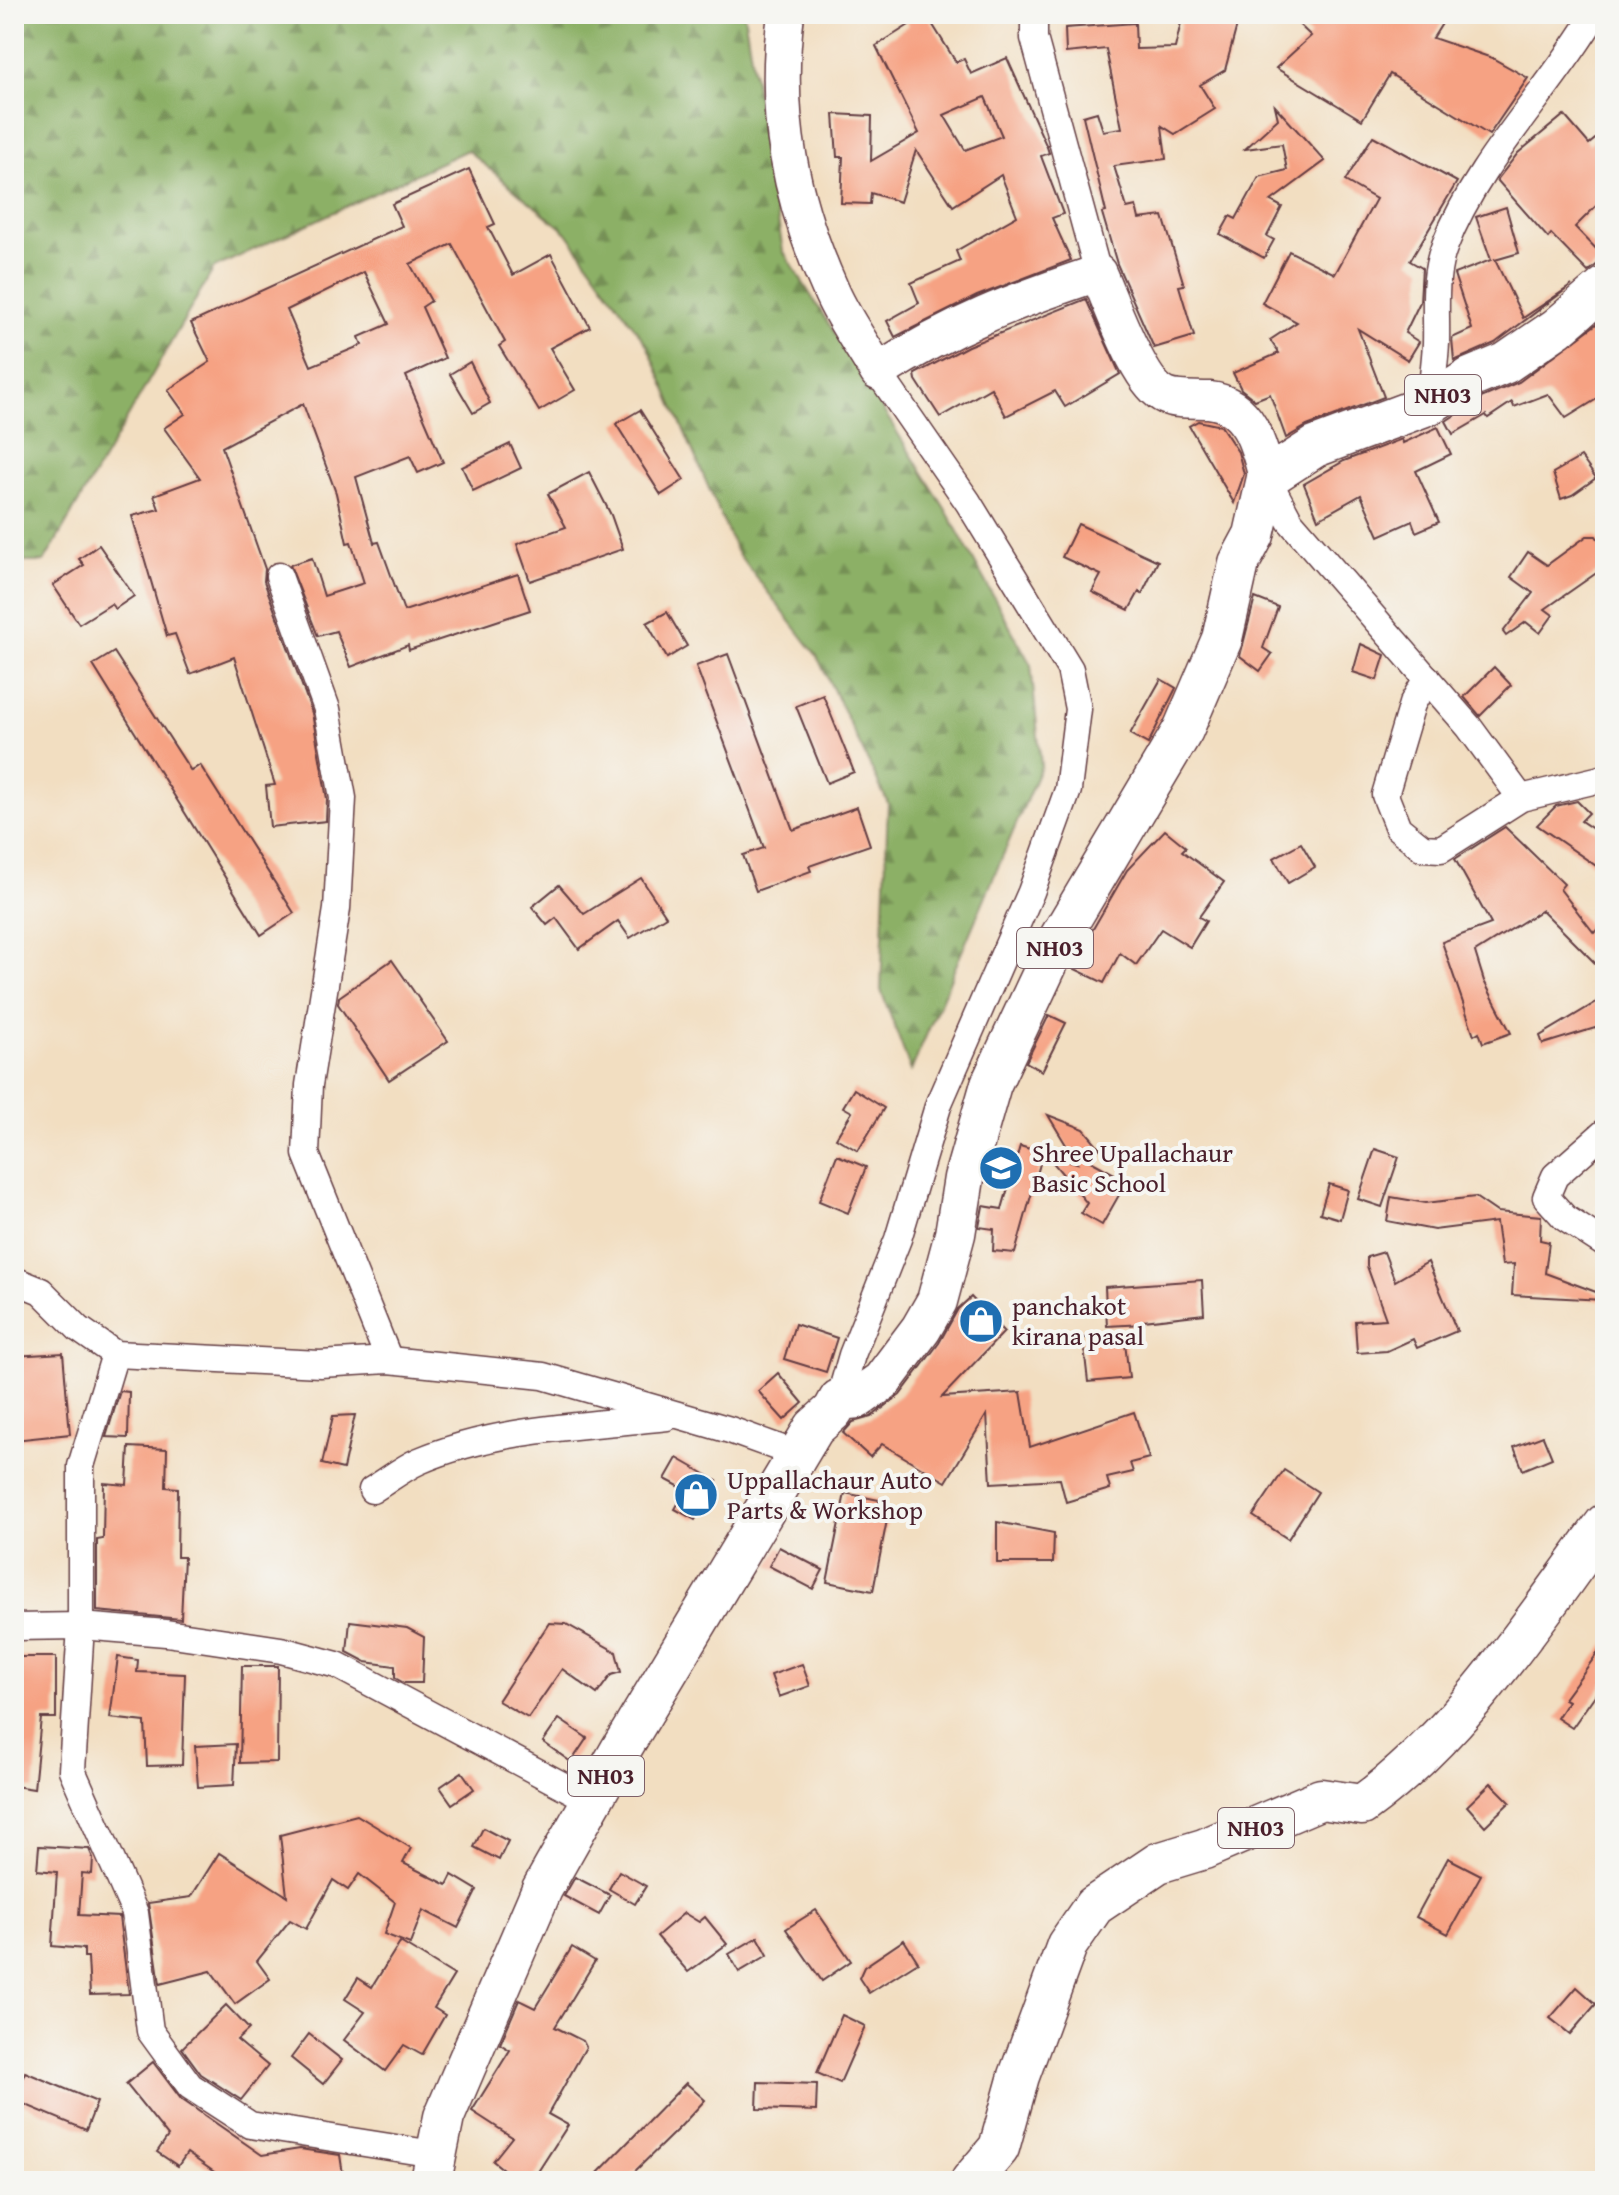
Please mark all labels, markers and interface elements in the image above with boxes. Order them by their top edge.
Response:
road number: NH03 [1405,375,1481,415]
road number: NH03 [1017,928,1093,968]
place label: Shree Upallachaur Basic School [1032,1133,1233,1202]
school or university icon: Shree Upallachaur Basic School [977,1144,1025,1192]
place label: panchakot kirana pasal [1012,1286,1144,1355]
shop icon: panchakot kirana pasal [957,1297,1005,1345]
place label: Uppallachaur Auto Parts & Workshop [727,1460,932,1529]
shop icon: Uppallachaur Auto Parts & Workshop [672,1471,720,1519]
road number: NH03 [568,1756,644,1796]
road number: NH03 [1218,1808,1294,1848]

